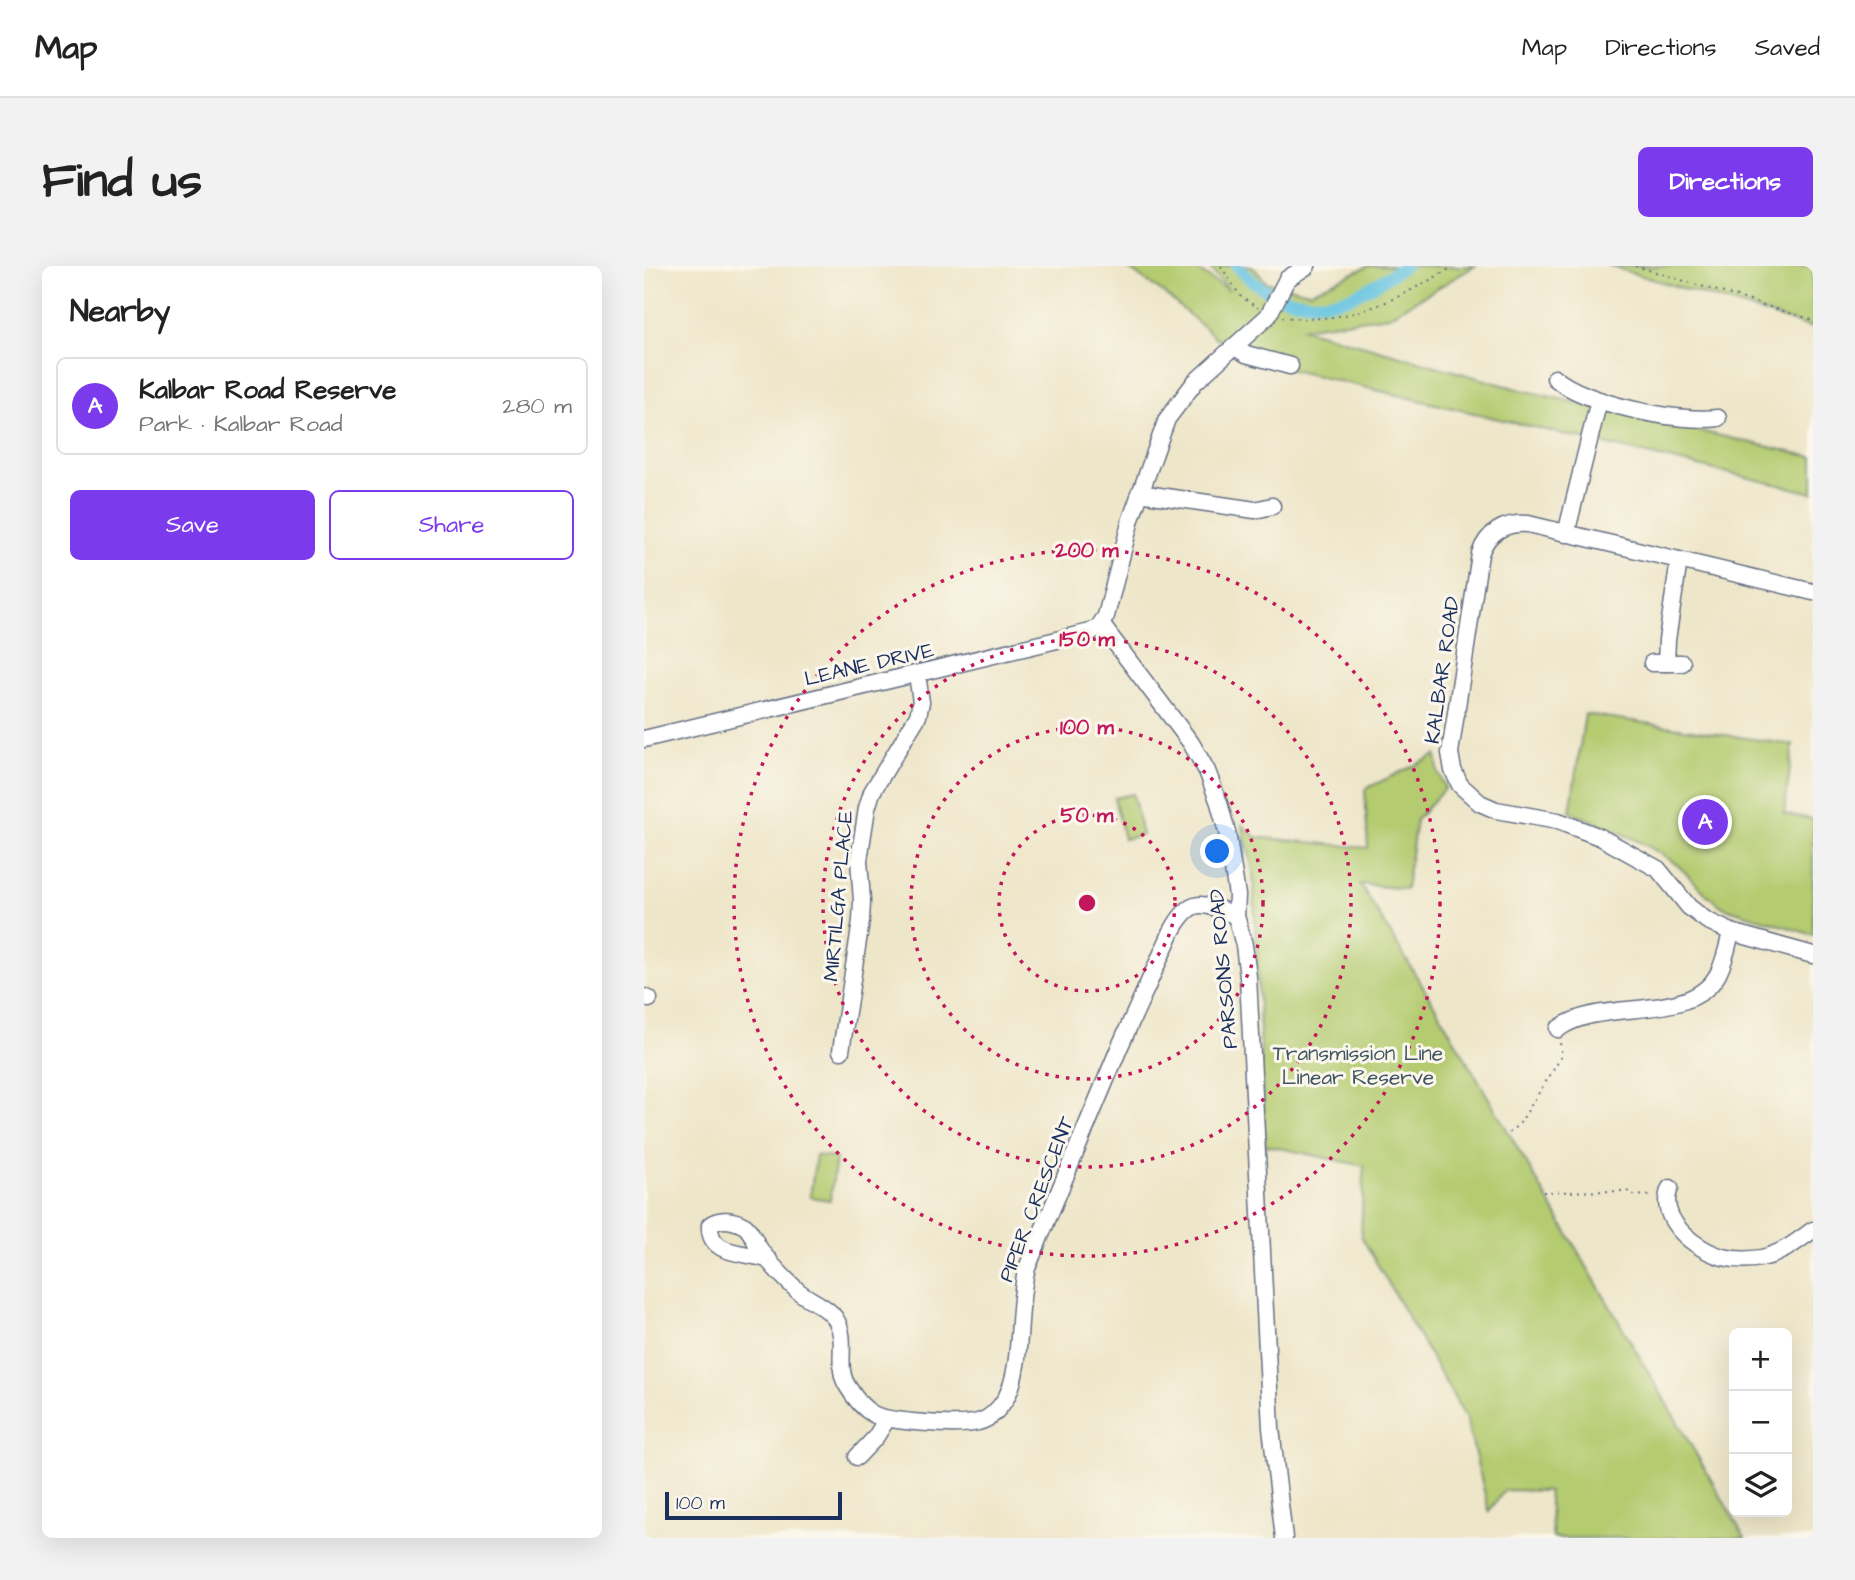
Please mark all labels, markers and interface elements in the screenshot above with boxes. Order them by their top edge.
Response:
text: Map [35,25,97,71]
text: Map [1522,31,1567,65]
text: Directions [1605,31,1717,65]
text: Saved [1755,31,1820,65]
button: Directions [1638,147,1813,217]
text: Find us [42,148,202,216]
text: Nearby [70,291,170,333]
text: Kalbar Road Reserve [139,372,396,408]
text: A [88,390,102,422]
text: 280 m [502,390,572,422]
text: Park · Kalbar Road [139,408,342,440]
button: Save [70,490,315,560]
button: Share [329,490,574,560]
text: 200 m [1054,536,1119,565]
street label: KALBAR ROAD [1418,594,1467,746]
text: 150 m [1059,625,1115,654]
street label: LEANE DRIVE [802,635,937,693]
text: 100 m [1060,713,1115,742]
pin: A [1682,796,1728,848]
text: 50 m [1061,801,1114,830]
street label: MIRTILGA PLACE [817,809,860,983]
your location [1200,834,1234,868]
street label: PARSONS ROAD [1202,887,1245,1050]
centre of rings [1075,891,1099,915]
park label: Transmission Line Linear Reserve [1273,1039,1443,1092]
street label: PIPER CRESCENT [992,1111,1082,1286]
map controls [1729,1328,1792,1517]
button: + [1729,1328,1792,1391]
button: − [1729,1391,1792,1454]
button: layers [1729,1454,1792,1517]
scale bar [665,1489,842,1521]
text: 100 m [676,1490,725,1517]

